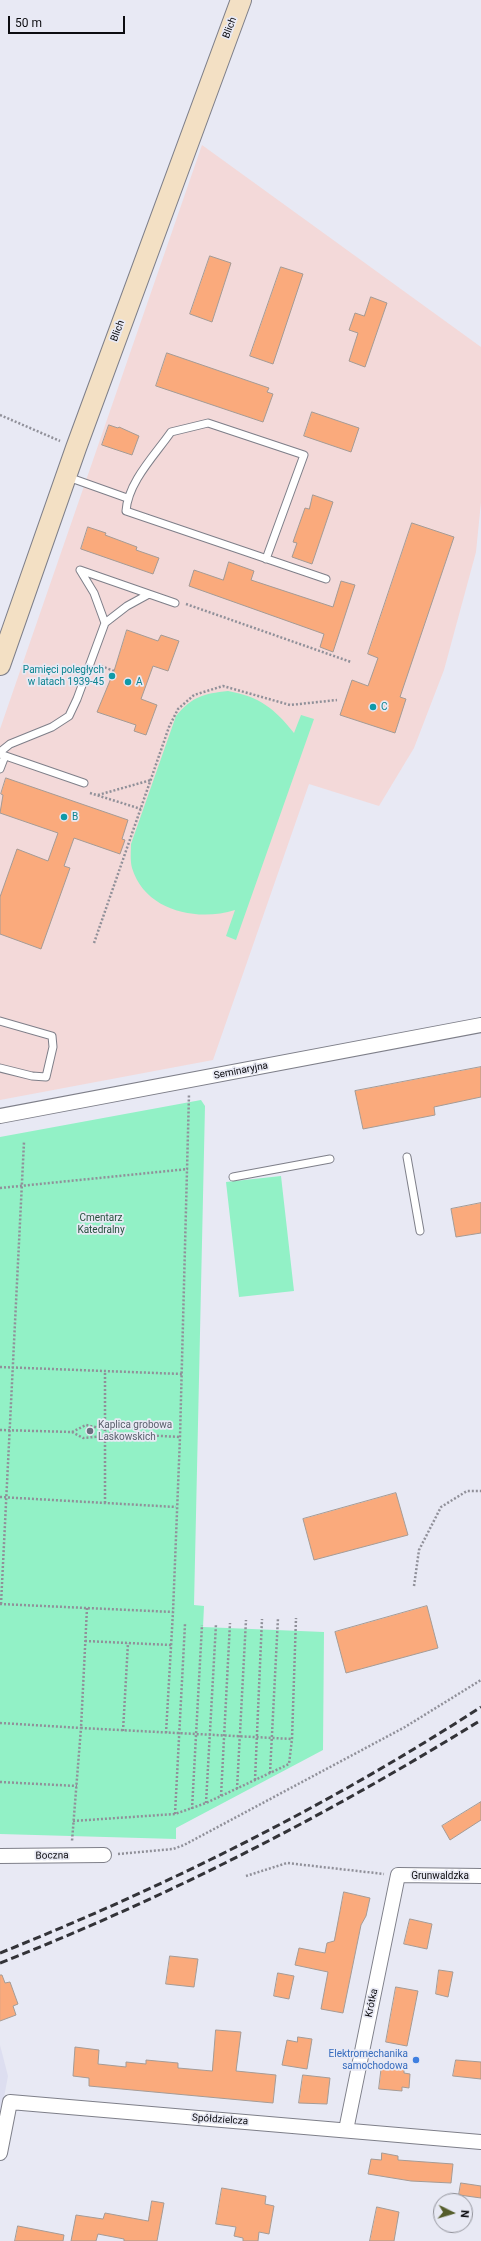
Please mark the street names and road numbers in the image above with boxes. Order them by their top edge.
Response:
street label: Blich [220,16,240,40]
street label: Blich [109,319,127,343]
street label: Seminaryjna [213,1060,269,1082]
street label: Boczna [35,1850,69,1862]
street label: Grunwaldzka [411,1870,469,1882]
street label: Krótka [363,1988,381,2018]
street label: Spółdzielcza [191,2112,249,2128]

